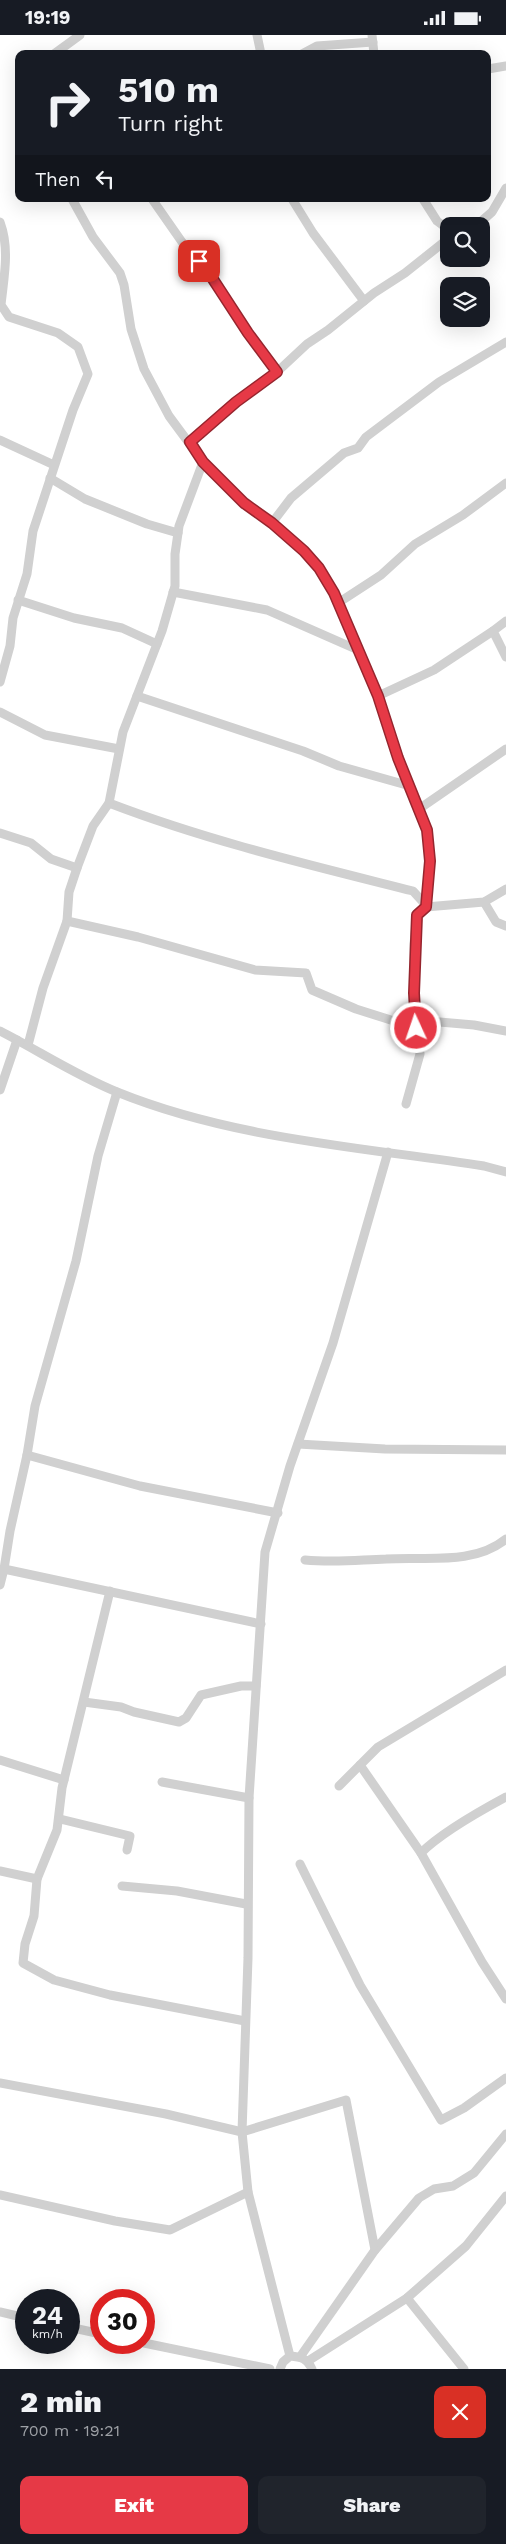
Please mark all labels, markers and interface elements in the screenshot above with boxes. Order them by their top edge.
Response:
text: 19:19 [25,6,71,29]
text: 510 m [118,69,219,111]
icon: right [35,70,100,135]
text: Turn right [118,111,223,136]
icon: left [91,165,119,193]
text: Then [35,168,81,191]
map controls [440,217,490,327]
button: search [440,217,490,267]
pin [178,240,220,282]
icon: arrive [185,247,213,275]
button: layers [440,277,490,327]
position arrow [389,1001,441,1053]
speed limit sign: 30 [90,2289,155,2354]
text: 24 [32,2301,63,2330]
text: km/h [32,2327,63,2341]
text: 2 min [20,2384,102,2419]
button: close [434,2386,486,2438]
text: 700 m · 19:21 [20,2421,120,2440]
button: Exit [20,2476,248,2534]
button: Share [258,2476,486,2534]

